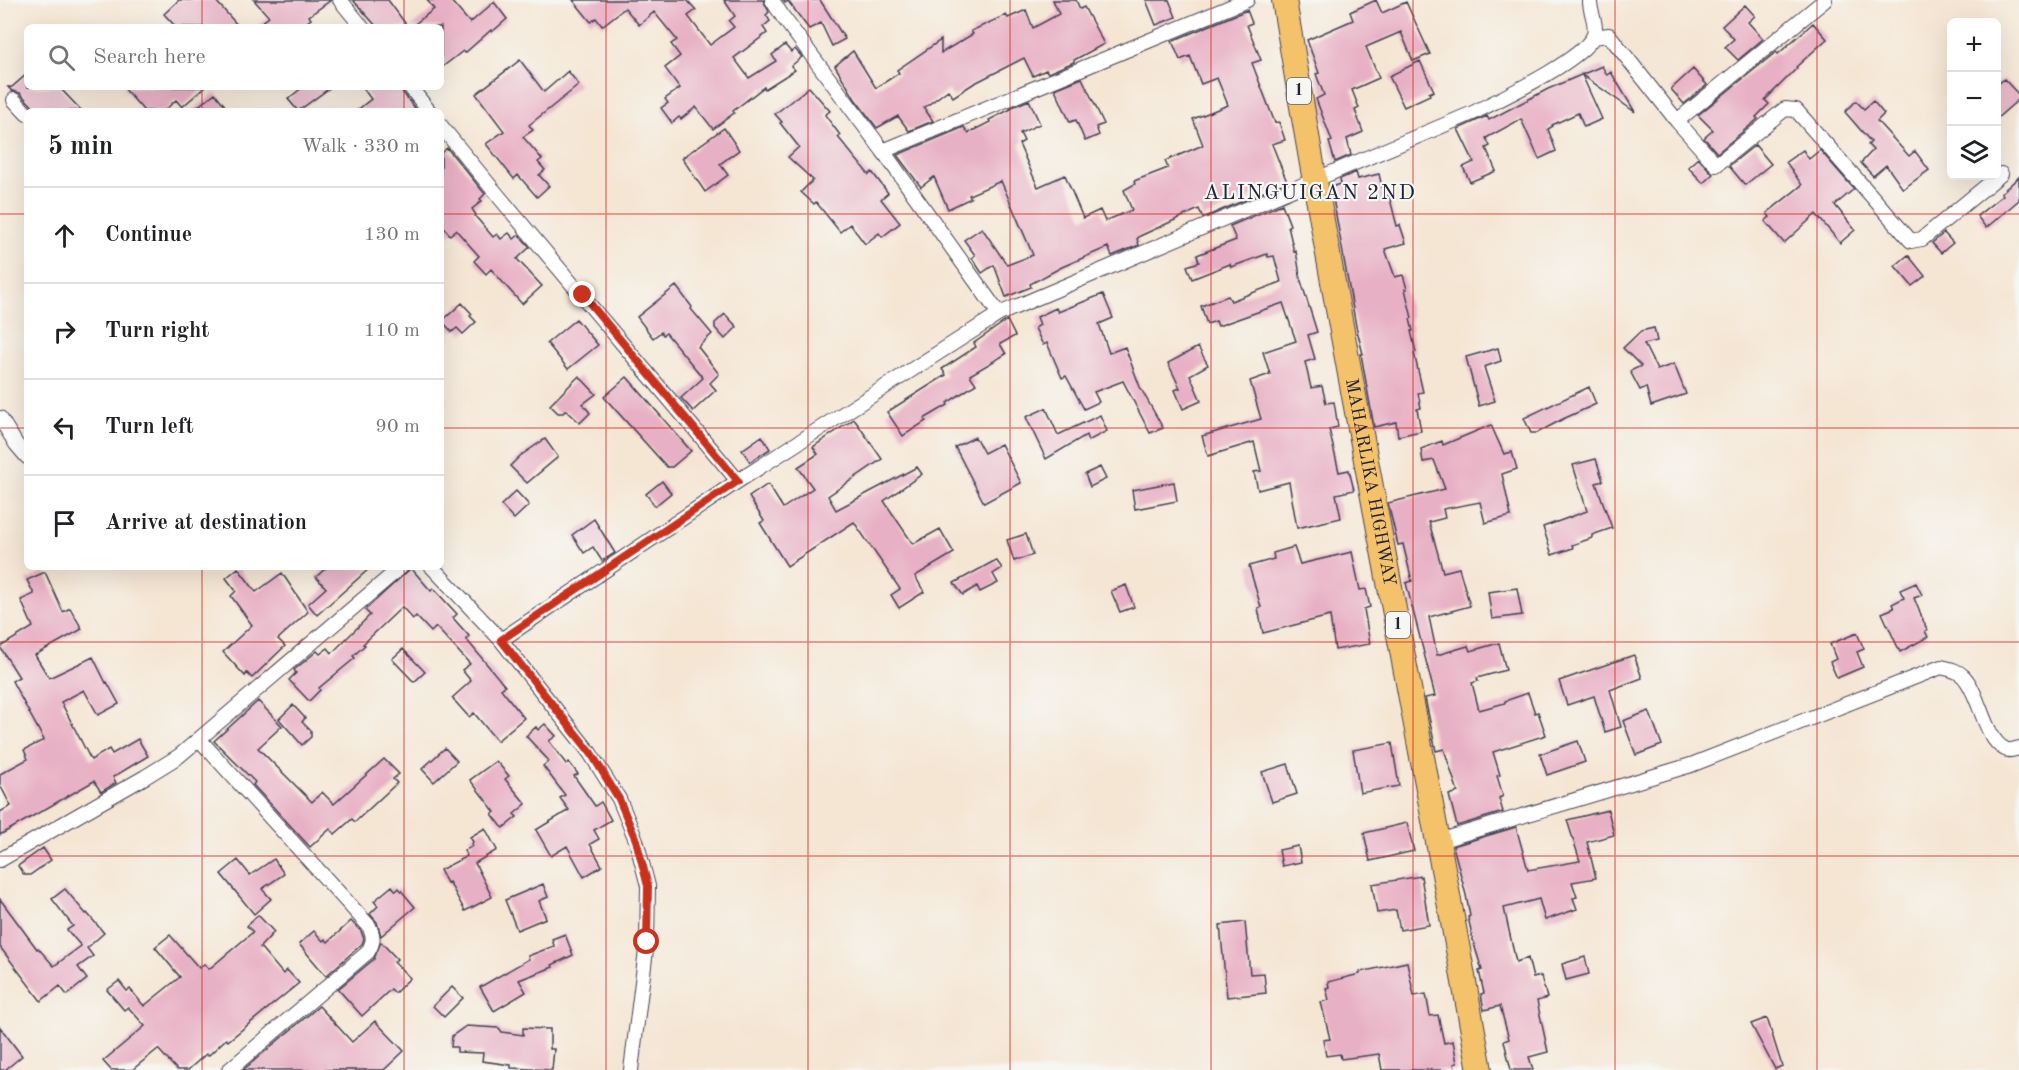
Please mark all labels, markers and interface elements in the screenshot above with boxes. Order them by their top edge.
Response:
map controls [1947,18,2001,180]
button: + [1947,18,2001,72]
search box [24,24,444,90]
icon: search [45,41,78,74]
text: Search here [93,46,206,68]
button: − [1947,72,2001,126]
road number: 1 [1287,78,1311,104]
button: layers [1947,126,2001,180]
text: 5 min [48,134,113,160]
text: Walk · 330 m [301,137,420,157]
district label: ALINGUIGAN 2ND [1204,183,1416,204]
icon: ahead [48,219,81,252]
text: Continue [105,224,192,246]
text: 130 m [364,225,420,245]
route end [569,281,595,307]
icon: right [48,315,81,348]
text: Turn right [105,320,209,342]
text: 110 m [364,321,420,341]
street label: MAHARLIKA HIGHWAY [1342,377,1399,588]
icon: left [48,411,81,444]
text: Turn left [105,416,194,438]
text: 90 m [375,417,420,437]
icon: arrive [48,507,81,540]
text: Arrive at destination [105,512,307,534]
road number: 1 [1386,612,1410,638]
route start [633,928,659,954]

